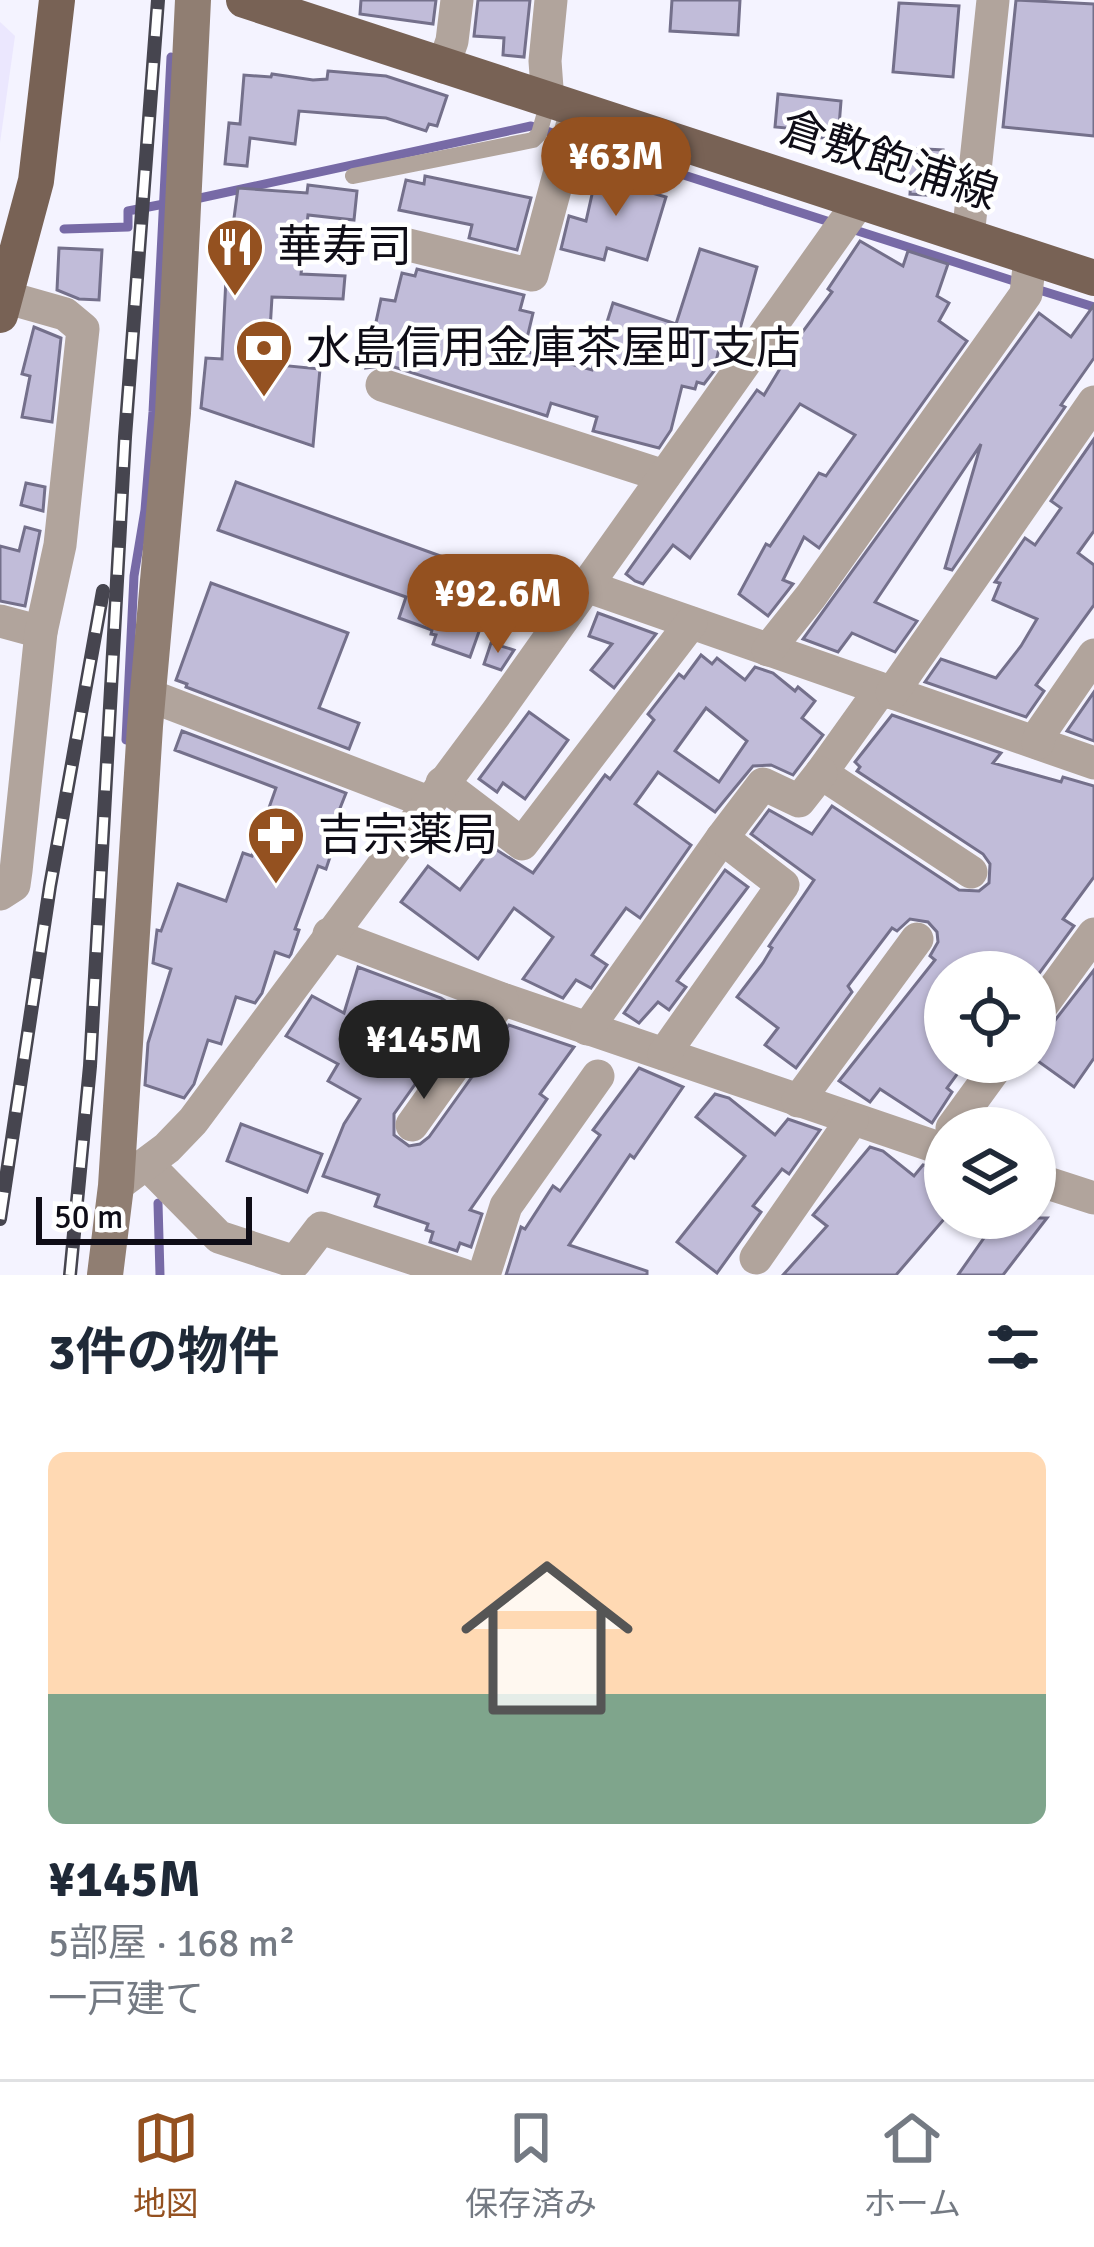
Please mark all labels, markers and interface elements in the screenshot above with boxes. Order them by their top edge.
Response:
street label: 倉敷飽浦線 [774,100,1004,222]
pin: ¥63M [545,117,687,219]
text: ¥63M [568,132,664,180]
restaurant icon: 華寿司 [204,216,266,298]
place label: 華寿司 [277,220,412,275]
bank icon: 水島信用金庫茶屋町支店 [233,317,295,399]
place label: 水島信用金庫茶屋町支店 [306,321,801,376]
pin: ¥92.6M [400,554,596,656]
text: ¥92.6M [434,569,562,617]
pharmacy icon: 吉宗薬局 [245,804,307,886]
place label: 吉宗薬局 [318,808,498,863]
map controls [924,951,1056,1239]
button: locate [924,951,1056,1083]
pin: ¥145M [340,1000,508,1102]
text: ¥145M [366,1015,482,1063]
button: layers [924,1107,1056,1239]
scale bar [36,1191,252,1244]
text: 50 m [54,1197,123,1238]
icon: filters [980,1314,1046,1380]
text: 3件の物件 [48,1321,280,1384]
icon: home [439,1530,655,1746]
text: ¥145M [48,1848,201,1911]
text: 5部屋 · 168 m² [48,1919,295,1967]
text: 一戸建て [48,1975,204,2023]
tab: 地図 [133,2105,199,2225]
tab: 保存済み [465,2105,597,2225]
tab: ホーム [863,2105,961,2225]

